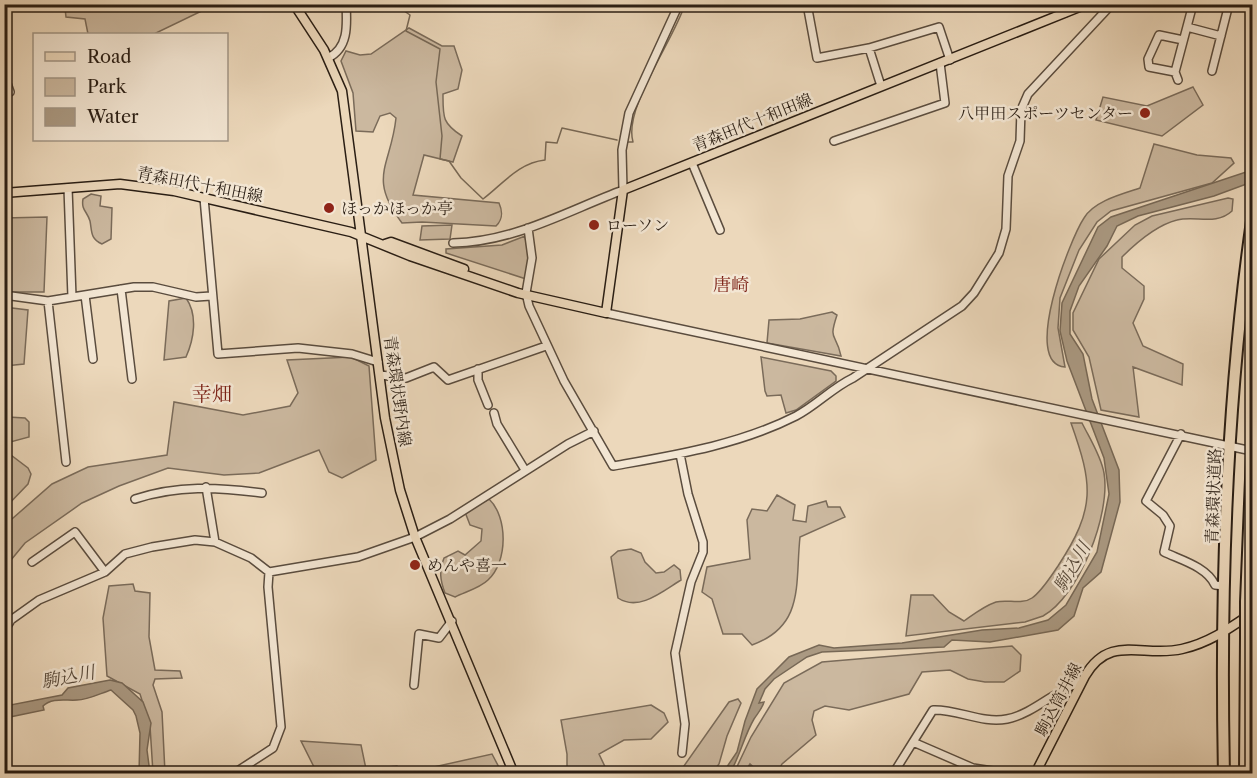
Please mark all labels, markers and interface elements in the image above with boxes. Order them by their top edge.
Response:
legend [33,33,228,141]
text: Road [87,46,132,68]
text: Park [87,76,128,98]
street label: 青森田代十和田線 [689,89,815,155]
place label: 八甲田スポーツセンター [958,103,1133,123]
text: Water [86,106,139,128]
marker: 八甲田スポーツセンター [1138,106,1152,120]
street label: 青森田代十和田線 [135,162,265,206]
place label: ほっかほっか亭 [341,198,453,218]
marker: ほっかほっか亭 [322,201,336,215]
place label: ローソン [606,215,669,235]
marker: ローソン [587,218,601,232]
district label: 唐崎 [713,274,749,296]
street label: 青森環状野内線 [380,334,416,448]
district label: 幸畑 [192,382,232,406]
street label: 青森環状道路 [1201,448,1225,544]
water label: 駒込川 [1049,536,1096,596]
place label: めんや喜一 [427,555,507,575]
marker: めんや喜一 [408,558,422,572]
street label: 駒込筒井線 [1030,659,1086,739]
water label: 駒込川 [39,661,99,693]

